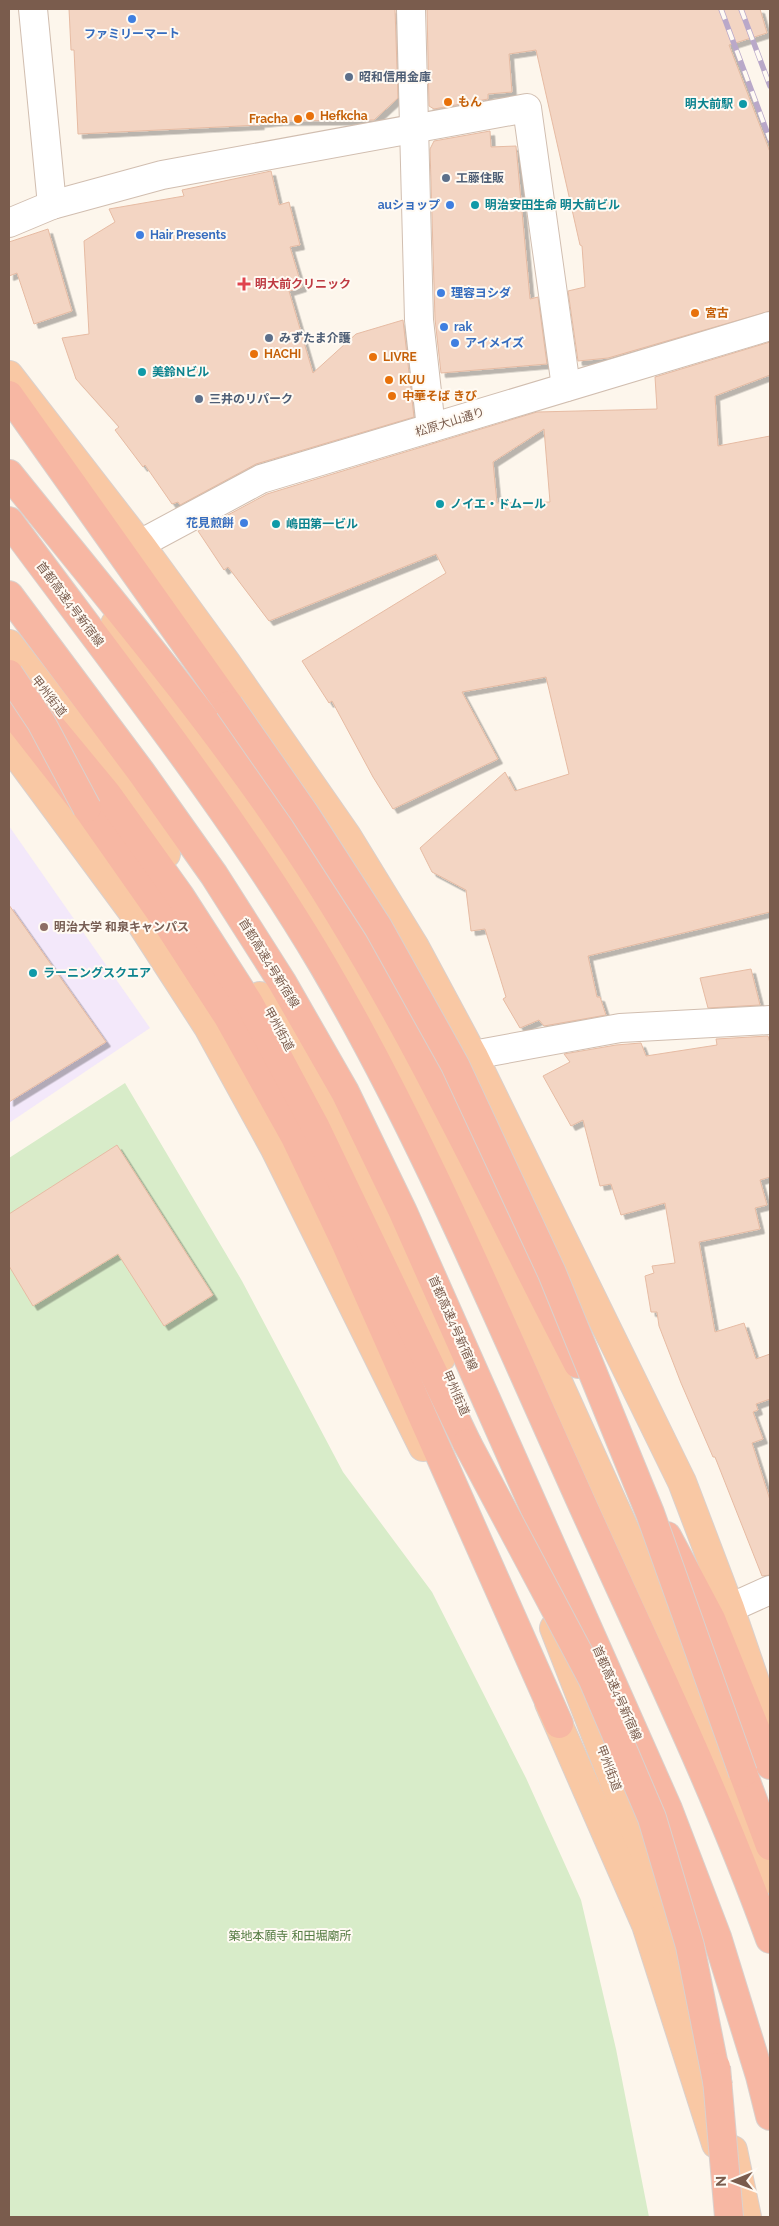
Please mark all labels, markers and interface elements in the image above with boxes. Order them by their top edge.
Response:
marker: ファミリーマート [126,13,138,25]
place label: ファミリーマート [84,27,180,41]
place label: 昭和信用金庫 [359,70,431,84]
marker: 昭和信用金庫 [343,71,355,83]
place label: もん [458,95,482,109]
marker: もん [442,96,454,108]
place label: 明大前駅 [685,97,733,111]
marker: 明大前駅 [737,98,749,110]
place label: Hefkcha [320,109,368,123]
marker: Hefkcha [304,110,316,122]
place label: Fracha [249,112,288,126]
marker: Fracha [292,113,304,125]
place label: 工藤住販 [456,171,504,185]
marker: 工藤住販 [440,172,452,184]
place label: auショップ [378,198,440,212]
place label: 明治安田生命 明大前ビル [485,198,620,212]
marker: auショップ [444,199,456,211]
marker: 明治安田生命 明大前ビル [469,199,481,211]
place label: Hair Presents [150,228,226,242]
marker: Hair Presents [134,229,146,241]
marker: 明大前クリニック [237,277,251,291]
place label: 明大前クリニック [255,277,351,291]
place label: 理容ヨシダ [451,286,511,300]
marker: 理容ヨシダ [435,287,447,299]
place label: 宮古 [705,306,729,320]
marker: 宮古 [689,307,701,319]
place label: rak [454,320,472,334]
marker: rak [438,321,450,333]
place label: みずたま介護 [279,331,351,345]
marker: みずたま介護 [263,332,275,344]
place label: アイメイズ [465,336,524,350]
marker: アイメイズ [449,337,461,349]
place label: HACHI [264,347,301,361]
marker: HACHI [248,348,260,360]
place label: LIVRE [383,350,417,364]
marker: LIVRE [367,351,379,363]
place label: 美鈴Nビル [152,365,209,379]
marker: 美鈴Nビル [136,366,148,378]
place label: KUU [399,373,425,387]
marker: KUU [383,374,395,386]
place label: 中華そば きび [402,389,477,403]
marker: 中華そば きび [386,390,398,402]
place label: 三井のリパーク [209,392,293,406]
marker: 三井のリパーク [193,393,205,405]
street label: 松原大山通り [414,405,486,439]
place label: ノイエ・ドムール [450,497,546,511]
marker: ノイエ・ドムール [434,498,446,510]
place label: 花見煎餅 [186,516,234,530]
marker: 花見煎餅 [238,517,250,529]
place label: 嶋田第一ビル [286,517,358,531]
marker: 嶋田第一ビル [270,518,282,530]
street label: 首都高速4号新宿線 [34,559,106,649]
street label: 甲州街道 [29,673,69,719]
street label: 首都高速4号新宿線 [236,916,302,1010]
place label: 明治大学 和泉キャンパス [54,920,189,934]
marker: 明治大学 和泉キャンパス [38,921,50,933]
place label: ラーニングスクエア [43,966,151,980]
marker: ラーニングスクエア [27,967,39,979]
street label: 甲州街道 [261,1005,297,1053]
street label: 首都高速4号新宿線 [426,1273,480,1373]
street label: 甲州街道 [440,1368,472,1418]
street label: 首都高速4号新宿線 [590,1643,644,1743]
street label: 甲州街道 [594,1743,624,1793]
park label: 築地本願寺 和田堀廟所 [228,1929,352,1943]
north arrow [709,2156,759,2206]
text: N [713,2176,729,2187]

